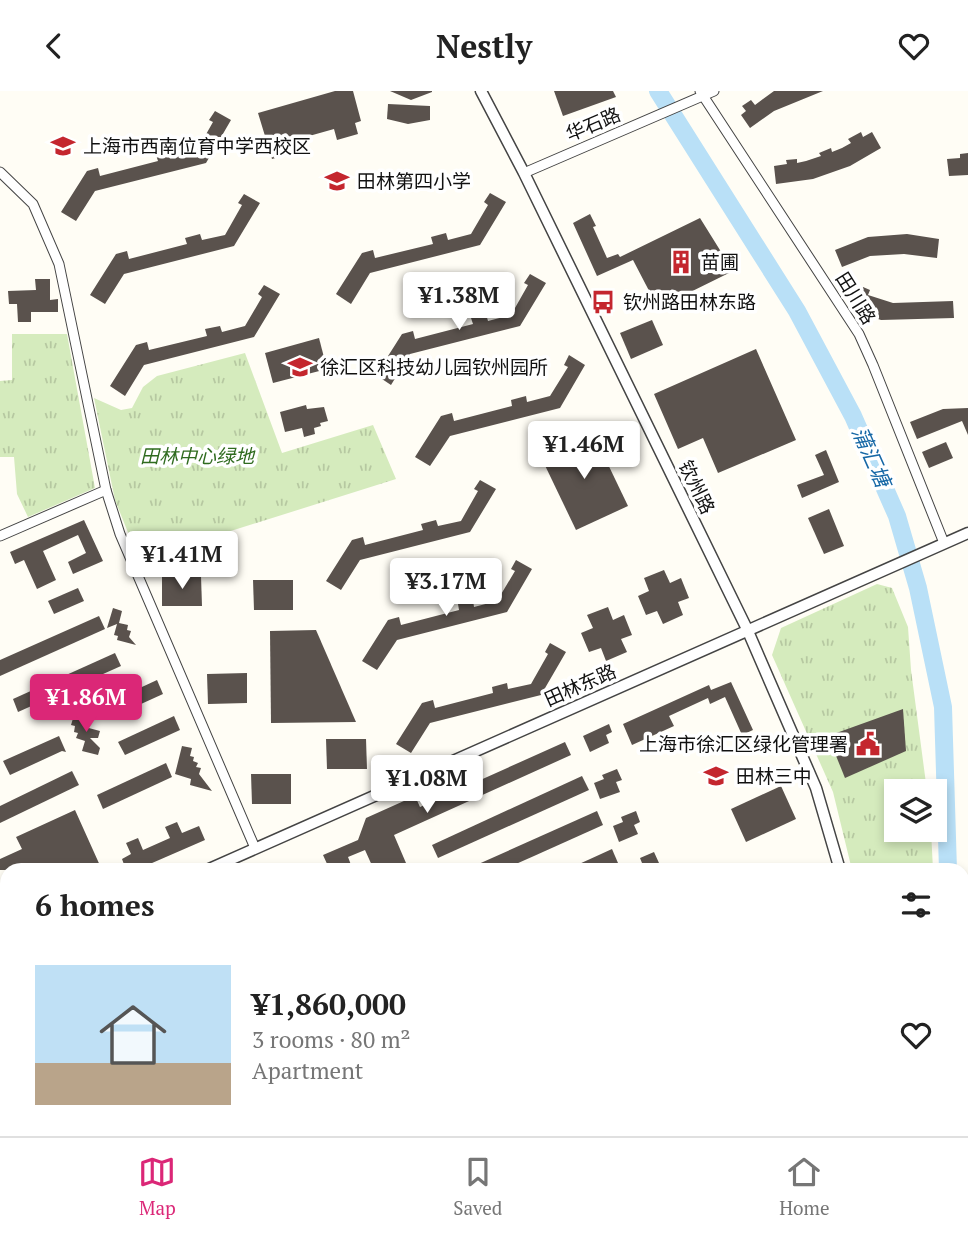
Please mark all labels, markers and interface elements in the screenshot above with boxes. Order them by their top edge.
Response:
text: Nestly [436,25,532,67]
icon: back [35,27,73,65]
icon: heart [895,27,933,65]
street label: 华石路 [562,101,624,146]
school or university icon: 上海市西南位育中学西校区 [49,132,77,160]
place label: 上海市西南位育中学西校区 [83,133,311,158]
school or university icon: 田林第四小学 [323,167,351,195]
place label: 田林第四小学 [357,168,471,193]
building icon: 苗圃 [667,248,695,276]
place label: 苗圃 [701,249,739,274]
street label: 田川路 [831,267,882,329]
pin: ¥1.38M [402,273,516,332]
text: ¥1.38M [419,279,499,310]
bus stop icon: 钦州路田林东路 [589,288,617,316]
place label: 钦州路田林东路 [623,289,756,314]
school or university icon: 徐汇区科技幼儿园钦州园所 [286,353,314,381]
place label: 徐汇区科技幼儿园钦州园所 [320,354,548,379]
pin: ¥1.46M [527,421,641,481]
water label: 蒲汇塘 [846,422,899,494]
text: ¥1.46M [544,428,624,459]
park label: 田林中心绿地 [140,443,256,468]
street label: 钦州路 [674,456,721,518]
pin: ¥1.41M [125,531,239,591]
text: ¥1.41M [142,538,222,569]
pin: ¥3.17M [389,559,503,618]
text: ¥3.17M [406,565,486,596]
street label: 田林东路 [540,658,620,711]
pin: ¥1.86M [29,675,143,734]
text: ¥1.86M [46,681,126,712]
public building icon: 上海市徐汇区绿化管理署 [854,730,882,758]
place label: 上海市徐汇区绿化管理署 [639,731,848,756]
pin: ¥1.08M [370,755,484,815]
text: ¥1.08M [387,762,467,793]
school or university icon: 田林三中 [702,762,730,790]
place label: 田林三中 [736,763,812,788]
map controls [884,779,947,842]
button: layers [884,779,947,842]
text: 6 homes [35,885,154,925]
icon: filters [897,886,935,924]
text: ¥1,860,000 [252,984,406,1024]
icon: home [91,993,175,1077]
icon: heart [897,1016,935,1054]
text: 3 rooms · 80 m² [252,1024,411,1055]
text: Apartment [252,1055,363,1086]
tab: Map [138,1153,176,1220]
tab: Saved [453,1153,502,1220]
tab: Home [779,1153,830,1220]

